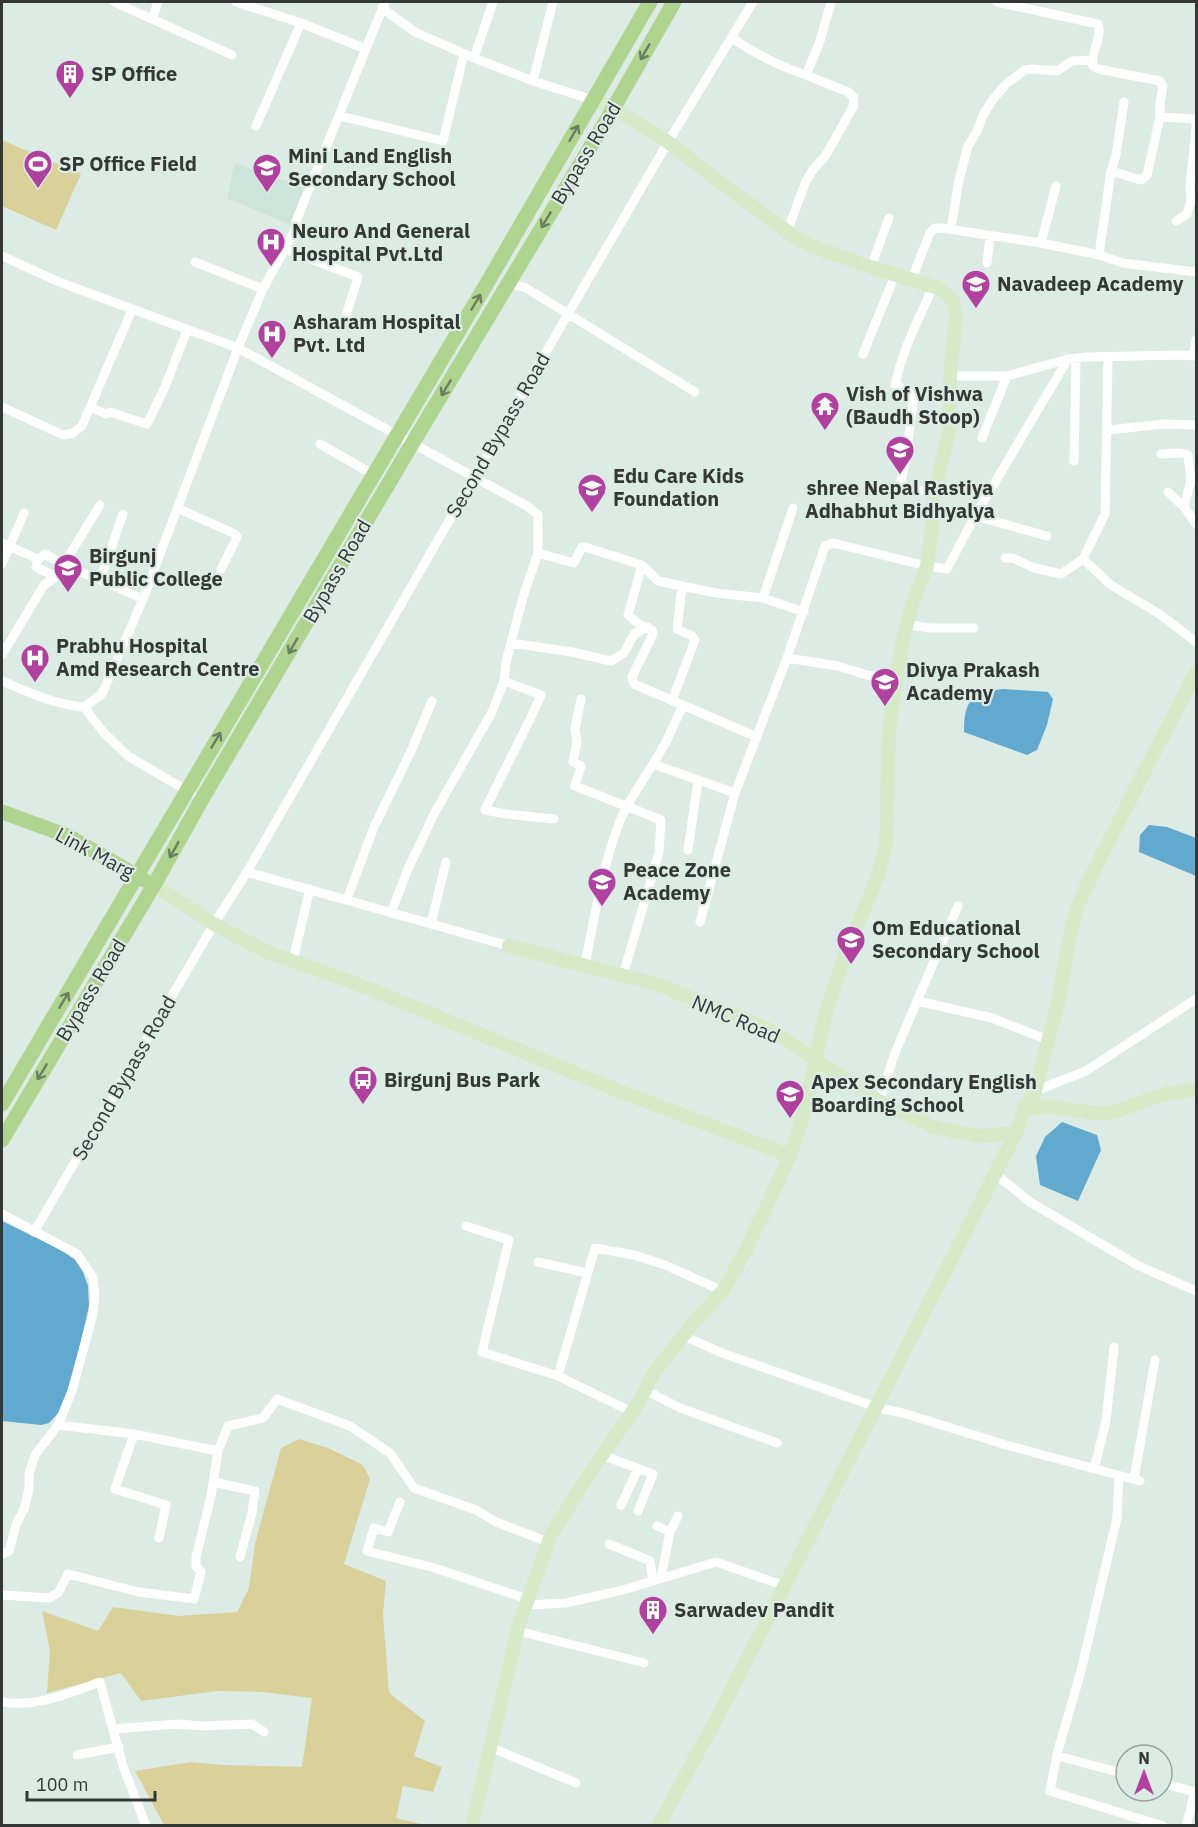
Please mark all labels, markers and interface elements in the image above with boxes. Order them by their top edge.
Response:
one-way arrow [639,43,651,60]
building icon: SP Office [54,58,86,100]
place label: SP Office [91,60,177,87]
street label: Bypass Road [544,96,627,209]
one-way arrow [568,125,580,142]
place label: Mini Land English Secondary School [288,142,456,192]
sports icon: SP Office Field [22,148,54,190]
place label: SP Office Field [59,150,197,177]
school or university icon: Mini Land English Secondary School [251,152,283,194]
one-way arrow [540,212,553,229]
place label: Neuro And General Hospital Pvt.Ltd [292,217,470,267]
hospital icon: Neuro And General Hospital Pvt.Ltd [255,226,287,268]
school or university icon: Navadeep Academy [960,268,992,310]
place label: Navadeep Academy [997,270,1184,297]
one-way arrow [471,294,483,311]
place label: Asharam Hospital Pvt. Ltd [293,308,461,358]
hospital icon: Asharam Hospital Pvt. Ltd [256,318,288,360]
street label: Second Bypass Road [439,347,556,522]
one-way arrow [439,379,451,396]
place label: Vish of Vishwa (Baudh Stoop) [846,380,983,430]
temple icon: Vish of Vishwa (Baudh Stoop) [809,390,841,432]
school or university icon: shree Nepal Rastiya Adhabhut Bidhyalya [884,434,916,476]
place label: Edu Care Kids Foundation [613,462,744,512]
school or university icon: Edu Care Kids Foundation [576,472,608,514]
place label: shree Nepal Rastiya Adhabhut Bidhyalya [805,474,995,524]
street label: Bypass Road [296,514,377,627]
place label: Birgunj Public College [89,542,223,592]
school or university icon: Birgunj Public College [52,552,84,594]
place label: Prabhu Hospital Amd Research Centre [56,632,260,682]
one-way arrow [287,637,299,654]
hospital icon: Prabhu Hospital Amd Research Centre [19,642,51,684]
place label: Divya Prakash Academy [906,656,1040,706]
school or university icon: Divya Prakash Academy [869,666,901,708]
one-way arrow [210,732,222,749]
street label: Link Marg [51,820,140,885]
one-way arrow [167,841,179,858]
place label: Peace Zone Academy [623,856,731,906]
school or university icon: Peace Zone Academy [586,866,618,908]
place label: Om Educational Secondary School [872,914,1040,964]
school or university icon: Om Educational Secondary School [835,924,867,966]
street label: Bypass Road [49,933,132,1046]
street label: NMC Road [688,988,785,1049]
street label: Second Bypass Road [65,990,182,1165]
one-way arrow [58,992,70,1009]
one-way arrow [36,1063,48,1080]
bus stop icon: Birgunj Bus Park [347,1064,379,1106]
place label: Birgunj Bus Park [384,1066,540,1093]
place label: Apex Secondary English Boarding School [811,1068,1037,1118]
school or university icon: Apex Secondary English Boarding School [774,1078,806,1120]
building icon: Sarwadev Pandit [637,1594,669,1636]
place label: Sarwadev Pandit [674,1596,834,1623]
north arrow [1114,1743,1174,1803]
text: N [1138,1748,1150,1768]
scale bar [27,1764,154,1802]
text: 100 m [36,1773,88,1796]

